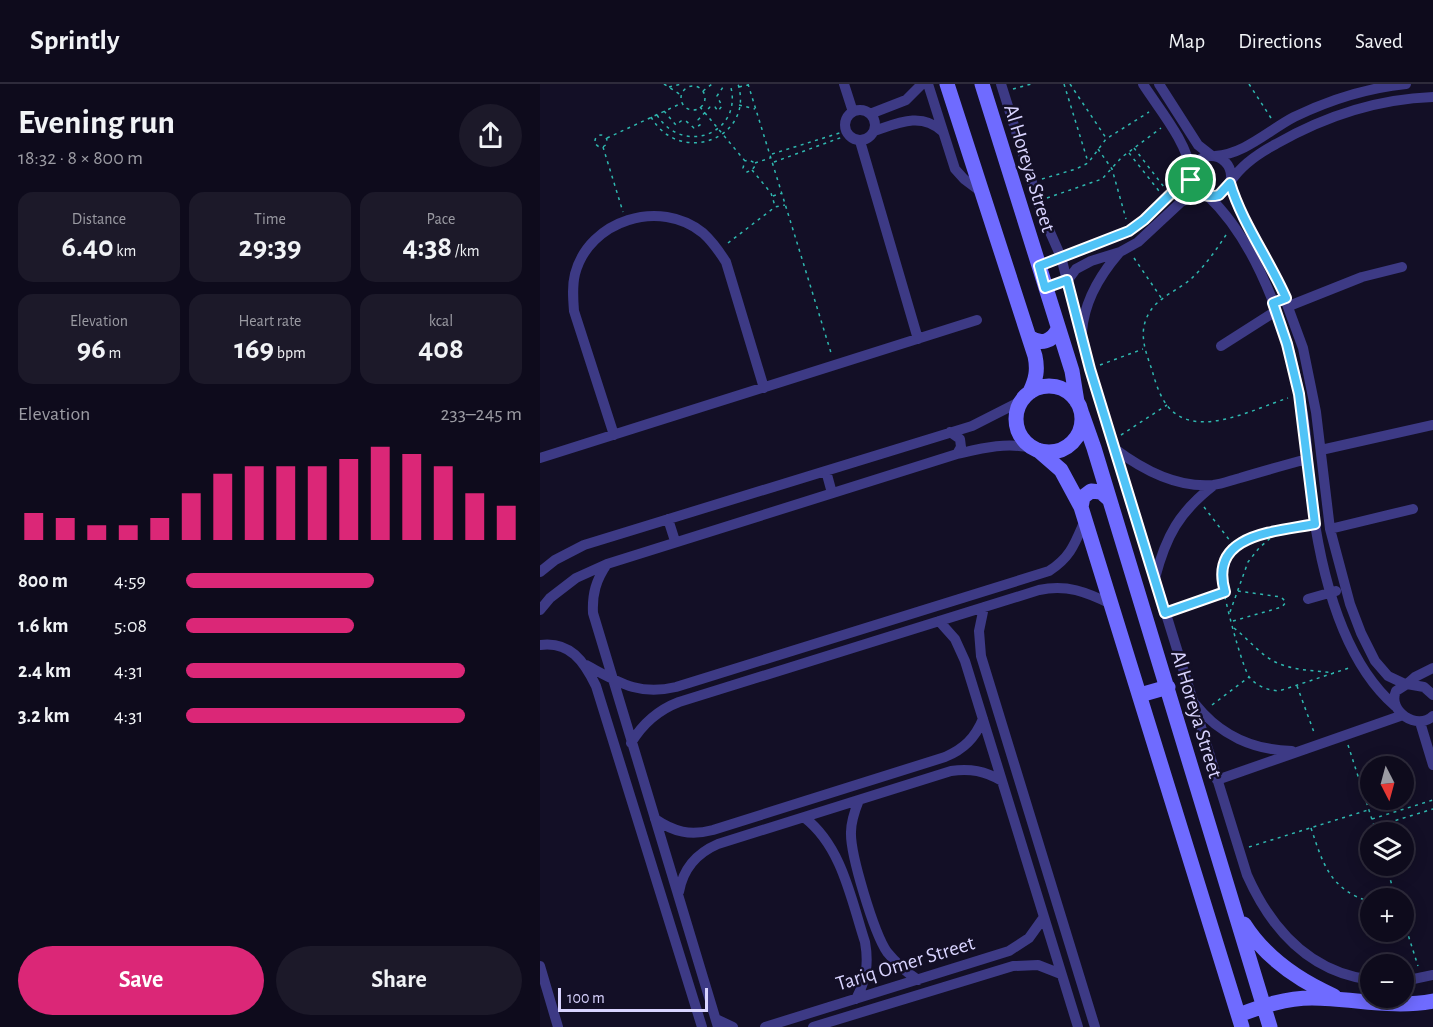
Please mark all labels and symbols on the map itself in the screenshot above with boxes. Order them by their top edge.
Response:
street label: Al Horeya Street [1000,102,1059,235]
pin [1165,154,1216,205]
street label: Al Horeya Street [1167,648,1226,781]
north arrow [1360,756,1414,810]
street label: Tariq Omer Street [833,932,977,995]
scale bar [558,985,708,1012]

